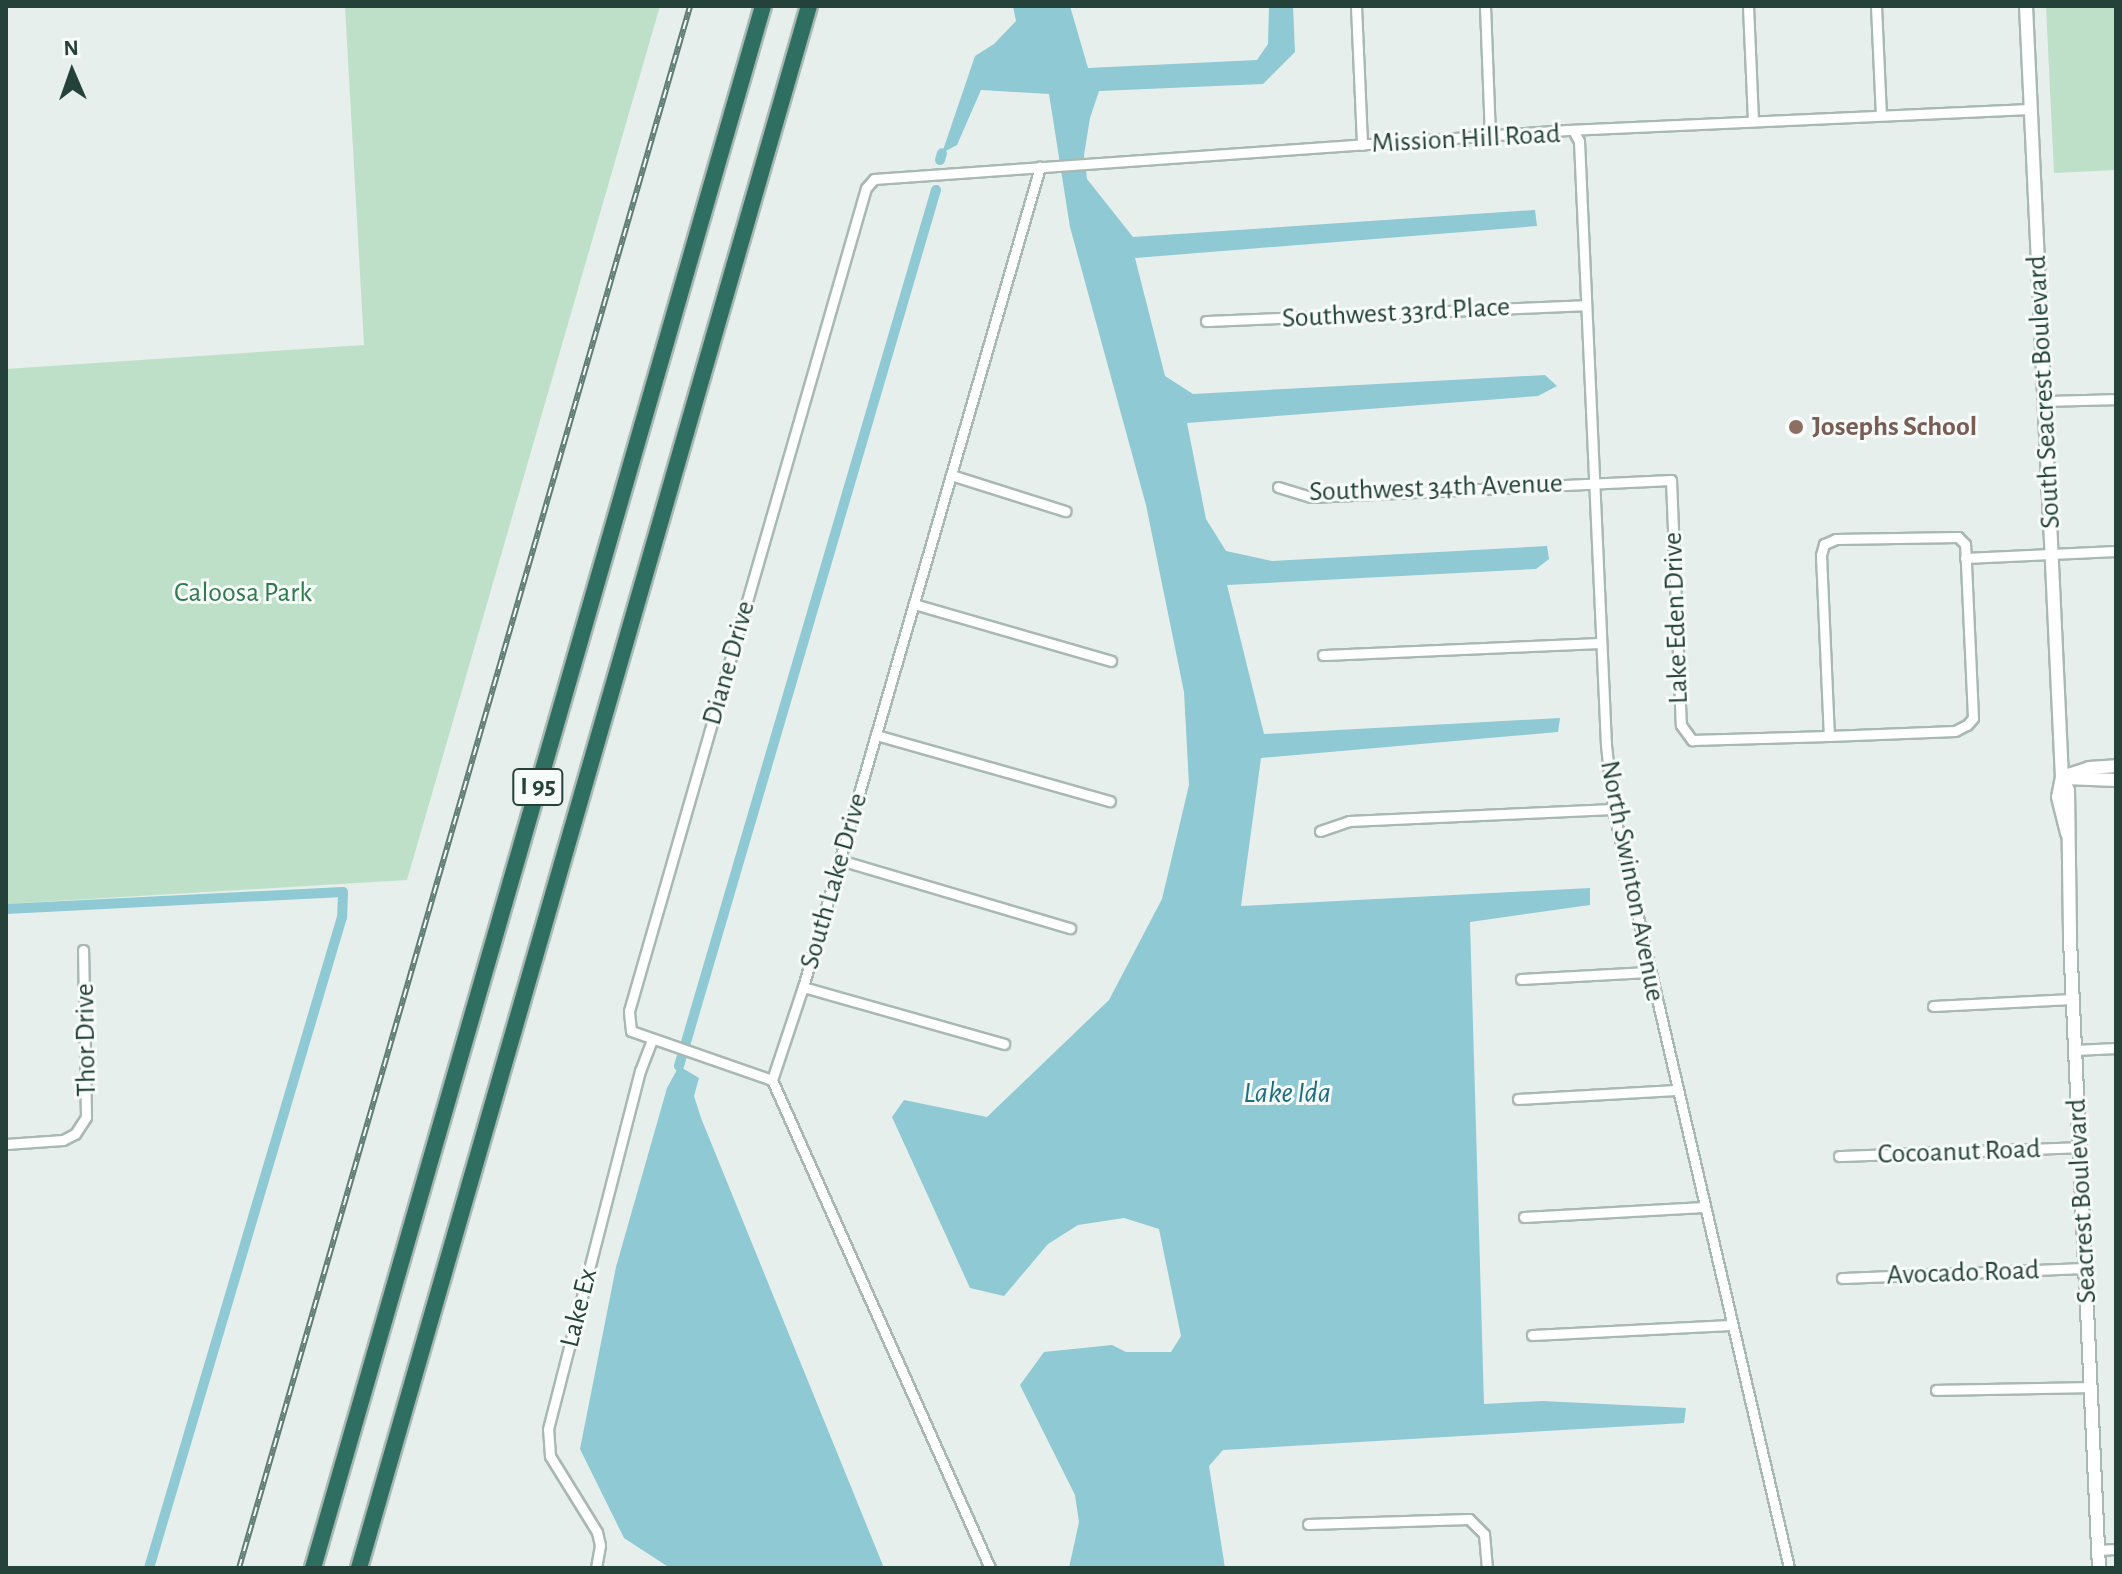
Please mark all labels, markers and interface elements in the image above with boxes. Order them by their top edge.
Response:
north arrow [32,32,112,112]
text: N [63,37,79,59]
street label: Mission Hill Road [1371,117,1561,161]
street label: South Seacrest Boulevard [2020,254,2068,530]
street label: Southwest 33rd Place [1281,290,1511,336]
place label: Josephs School [1812,410,1977,444]
marker: Josephs School [1787,418,1805,436]
street label: Southwest 34th Avenue [1309,467,1563,509]
street label: Lake Eden Drive [1656,532,1696,704]
park label: Caloosa Park [174,576,312,610]
street label: Diane Drive [695,597,763,729]
street label: North Swinton Avenue [1592,758,1672,1004]
road number: I 95 [512,765,564,809]
street label: South Lake Drive [793,789,875,973]
street label: Thor Drive [68,983,104,1097]
water label: Lake Ida [1243,1075,1331,1111]
street label: Seacrest Boulevard [2060,1098,2104,1304]
street label: Cocoanut Road [1877,1132,2041,1172]
street label: Avocado Road [1886,1254,2040,1292]
street label: Lake Ex [553,1265,605,1351]

